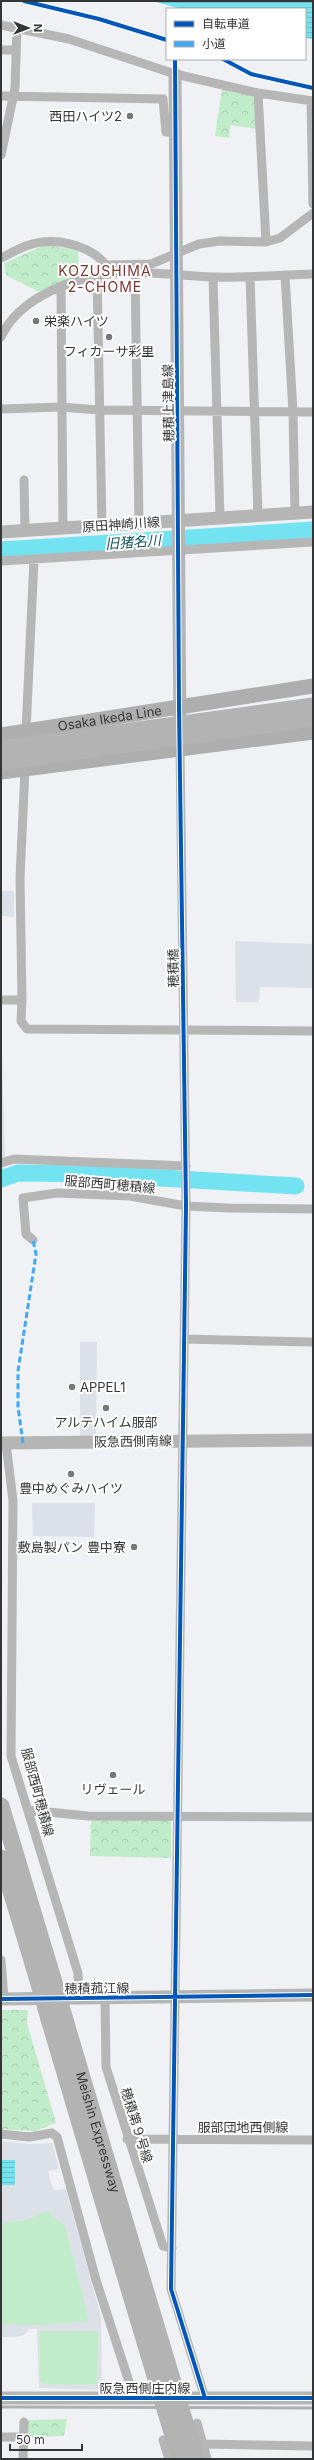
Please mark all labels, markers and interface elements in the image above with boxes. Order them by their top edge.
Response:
north arrow [8,8,48,48]
legend [166,8,306,60]
text: 自転車道 [202,16,250,31]
text: N [31,24,45,32]
text: 小道 [202,36,226,51]
place label: 西田ハイツ2 [49,108,122,124]
marker: 西田ハイツ2 [125,111,135,121]
district label: KOZUSHIMA 2-CHOME [58,262,152,295]
place label: 栄楽ハイツ [44,313,109,329]
marker: 栄楽ハイツ [31,316,41,326]
marker: フィカーサ彩里 [104,332,114,342]
place label: フィカーサ彩里 [64,343,154,359]
street label: 穂積上津島線 [159,364,177,442]
street label: 原田神崎川線 [82,513,160,535]
water label: 旧猪名川 [104,531,163,552]
street label: Osaka Ikeda Line [57,702,163,734]
street label: 穂積橋 [165,948,181,988]
street label: 服部西町穂積線 [64,1172,156,1196]
place label: APPEL1 [80,1379,125,1395]
marker: APPEL1 [67,1382,77,1392]
marker: アルテハイム服部 [101,1403,111,1413]
place label: アルテハイム服部 [54,1414,158,1430]
street label: 阪急西側南線 [94,1432,172,1450]
marker: 豊中めぐみハイツ [66,1469,76,1479]
place label: 豊中めぐみハイツ [19,1480,123,1496]
place label: 敷島製パン 豊中寮 [18,1539,126,1555]
marker: 敷島製パン 豊中寮 [129,1542,139,1552]
street label: 服部西町穂積線 [18,1746,58,1838]
marker: リヴェール [108,1770,118,1780]
place label: リヴェール [80,1781,146,1797]
street label: 穂積菰江線 [64,1979,130,1997]
street label: Meishin Expressway [73,2070,124,2195]
street label: 穂積第９号線 [118,2085,156,2165]
street label: 服部団地西側線 [197,2119,289,2135]
street label: 阪急西側庄内線 [99,2380,191,2396]
scale bar [10,2426,82,2452]
text: 50 m [16,2432,45,2447]

